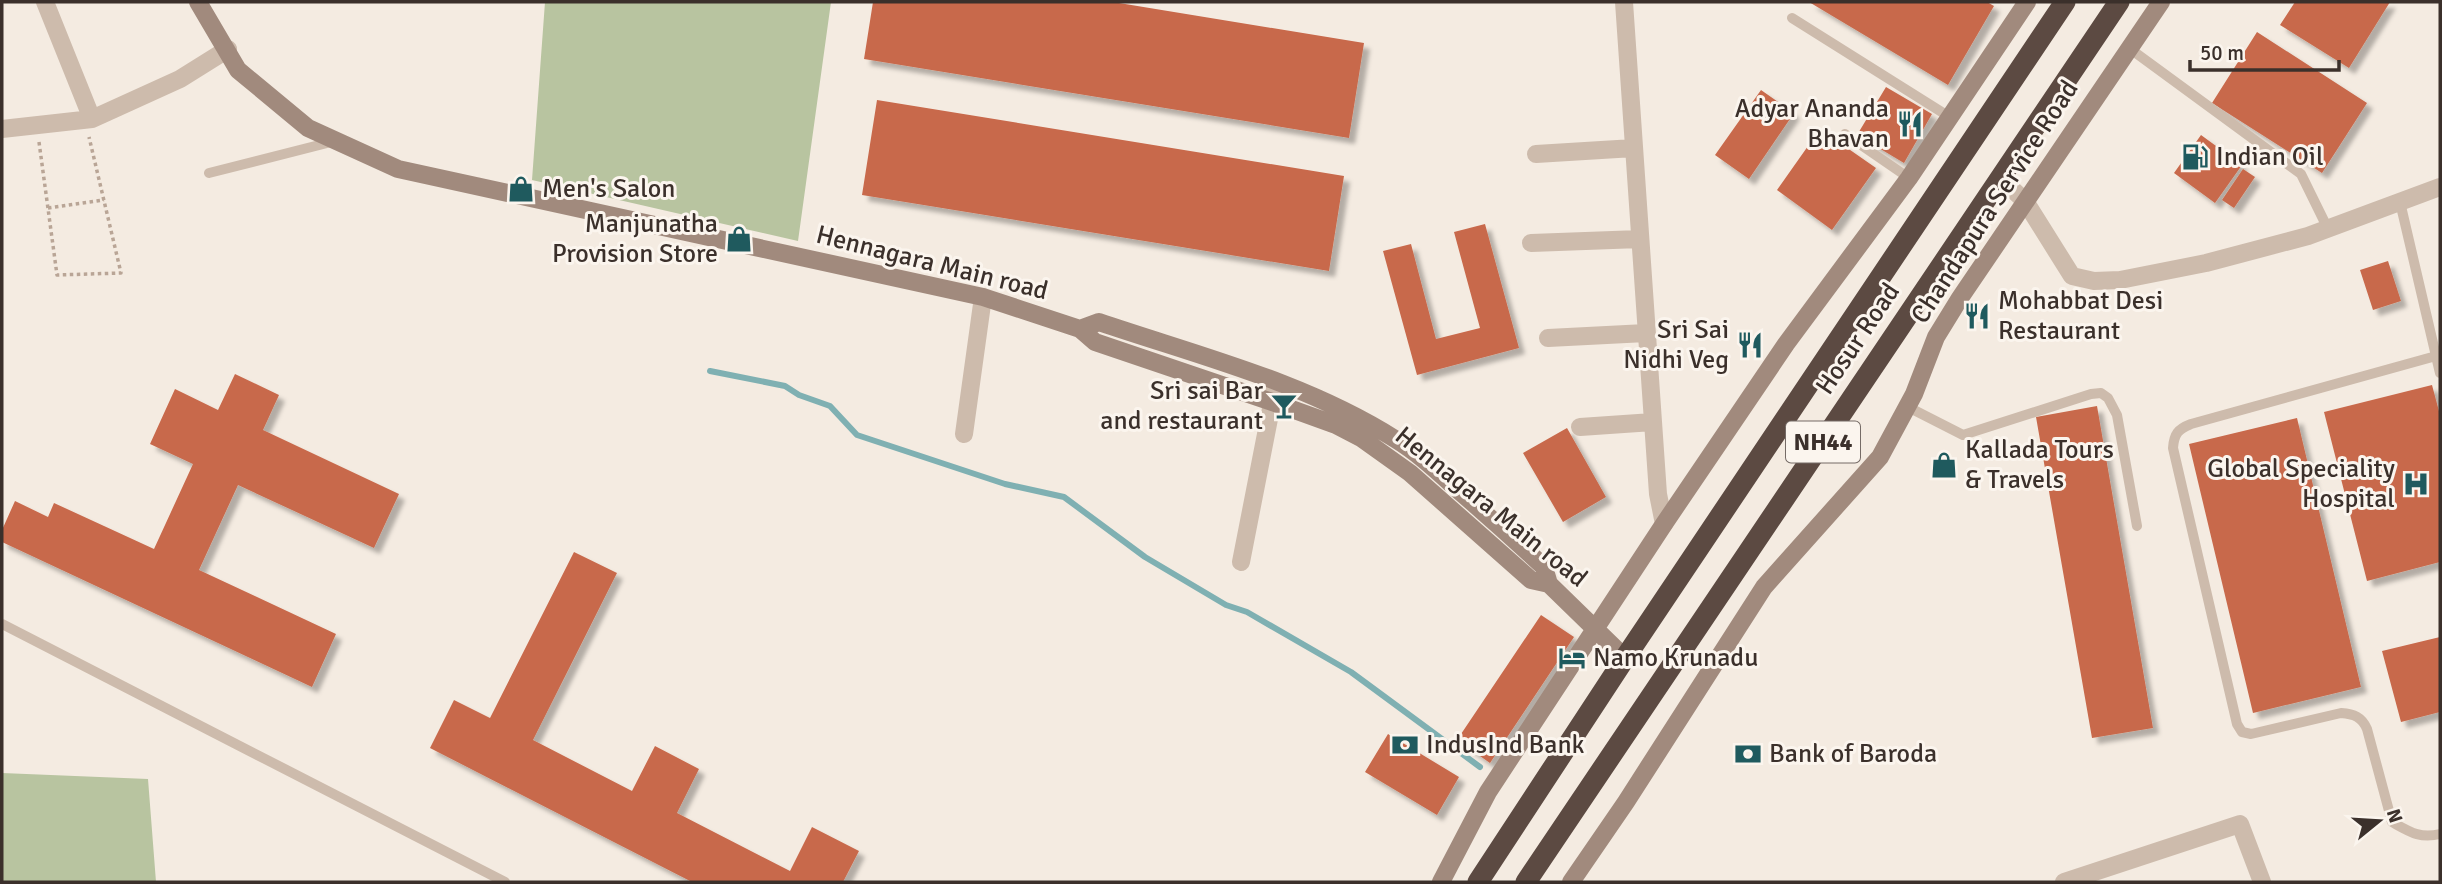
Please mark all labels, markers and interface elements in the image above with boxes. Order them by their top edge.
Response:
scale bar [2190,28,2339,72]
text: 50 m [2200,40,2244,66]
street label: Chandapura Service Road [1904,74,2086,330]
place label: Adyar Ananda Bhavan [1735,93,1889,155]
restaurant icon: Adyar Ananda Bhavan [1895,109,1925,139]
place label: Indian Oil [2216,141,2324,173]
fuel station icon: Indian Oil [2180,142,2210,172]
place label: Men's Salon [542,173,675,205]
shop icon: Men's Salon [506,174,536,204]
place label: Manjunatha Provision Store [552,208,718,270]
street label: Hennagara Main road [813,219,1051,307]
shop icon: Manjunatha Provision Store [724,224,754,254]
street label: Hosur Road [1809,277,1907,401]
place label: Mohabbat Desi Restaurant [1998,285,2163,347]
restaurant icon: Mohabbat Desi Restaurant [1962,301,1992,331]
place label: Sri Sai Nidhi Veg [1623,314,1729,376]
restaurant icon: Sri Sai Nidhi Veg [1735,330,1765,360]
place label: Sri sai Bar and restaurant [1100,375,1263,437]
bar icon: Sri sai Bar and restaurant [1269,391,1299,421]
street label: Hennagara Main road [1389,420,1593,594]
road number: NH44 [1786,422,1860,462]
place label: Kallada Tours & Travels [1965,434,2114,496]
shop icon: Kallada Tours & Travels [1929,450,1959,480]
place label: Global Speciality Hospital [2207,453,2395,515]
hospital icon: Global Speciality Hospital [2401,469,2431,499]
place label: Namo Krunadu [1593,642,1758,674]
hotel icon: Namo Krunadu [1557,643,1587,673]
place label: IndusInd Bank [1426,729,1585,761]
bank icon: IndusInd Bank [1390,730,1420,760]
place label: Bank of Baroda [1769,738,1937,770]
bank icon: Bank of Baroda [1733,739,1763,769]
north arrow [2344,786,2414,856]
text: N [2381,806,2408,826]

